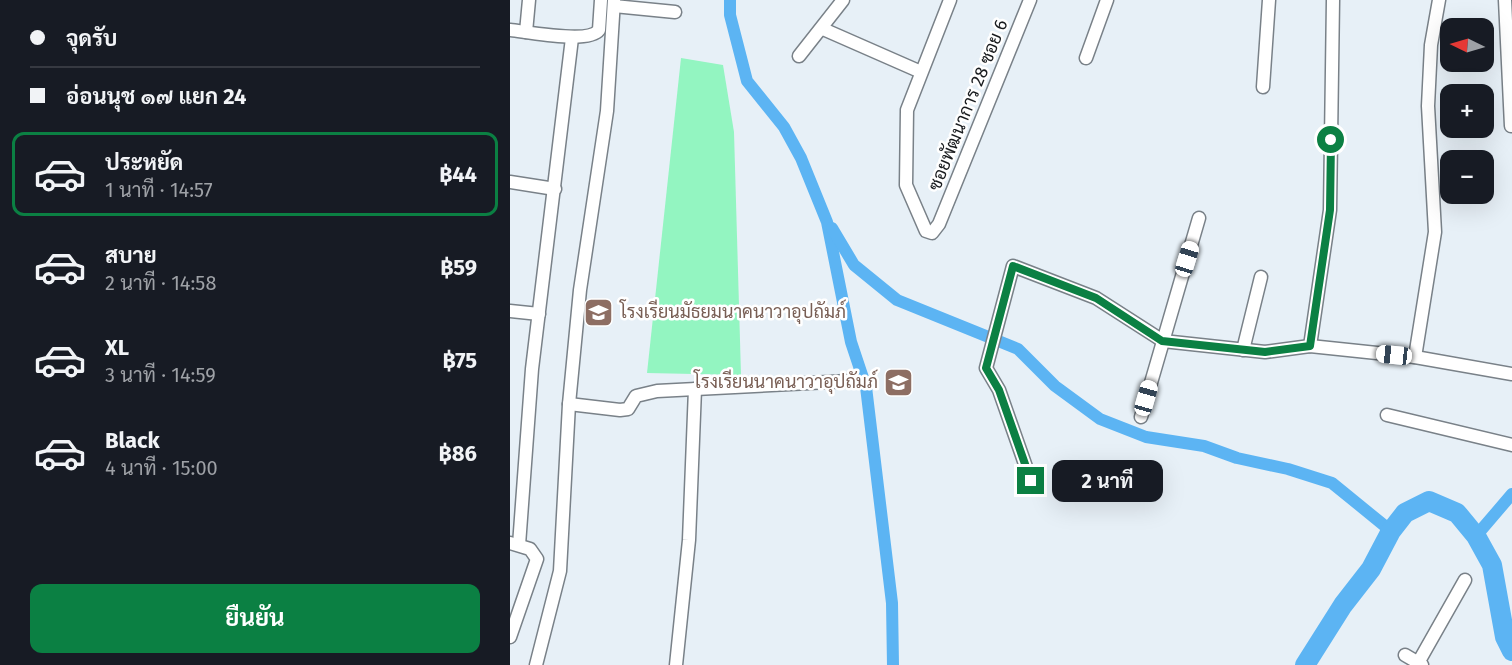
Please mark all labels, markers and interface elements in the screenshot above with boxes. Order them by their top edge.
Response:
street label: ซอยพัฒนาการ 28 ซอย 6 [924,16,1012,194]
north arrow [1440,18,1494,72]
map controls [1440,18,1494,204]
text: จุดรับ [66,25,117,52]
text: อ่อนนุช ๑๗ แยก 24 [66,83,246,110]
button: + [1440,84,1494,138]
route start [1317,126,1344,153]
icon: car [33,147,87,201]
text: ประหยัด [105,149,183,176]
button: − [1440,150,1494,204]
text: ฿44 [439,161,477,188]
text: 1 นาที · 14:57 [105,178,213,202]
car [1173,239,1201,279]
icon: car [33,240,87,294]
text: สบาย [105,242,157,269]
text: ฿59 [440,254,477,281]
text: 2 นาที · 14:58 [105,271,216,295]
school or university icon: โรงเรียนมัธยมนาคนาวาอุปถัมภ์ [583,296,615,328]
place label: โรงเรียนมัธยมนาคนาวาอุปถัมภ์ [619,299,846,324]
icon: car [33,333,87,387]
text: XL [105,334,129,361]
car [1375,344,1413,366]
text: ฿75 [443,347,477,374]
text: 3 นาที · 14:59 [105,363,216,387]
school or university icon: โรงเรียนนาคนาวาอุปถัมภ์ [883,366,915,398]
place label: โรงเรียนนาคนาวาอุปถัมภ์ [693,369,878,394]
car [1132,378,1160,418]
icon: car [33,426,87,480]
text: Black [105,427,160,454]
text: ฿86 [439,440,477,467]
text: 4 นาที · 15:00 [105,456,218,480]
callout: 2 นาที [1052,460,1163,502]
route end [1017,467,1044,494]
text: 2 นาที [1082,469,1133,493]
button: ยืนยัน [30,584,480,653]

